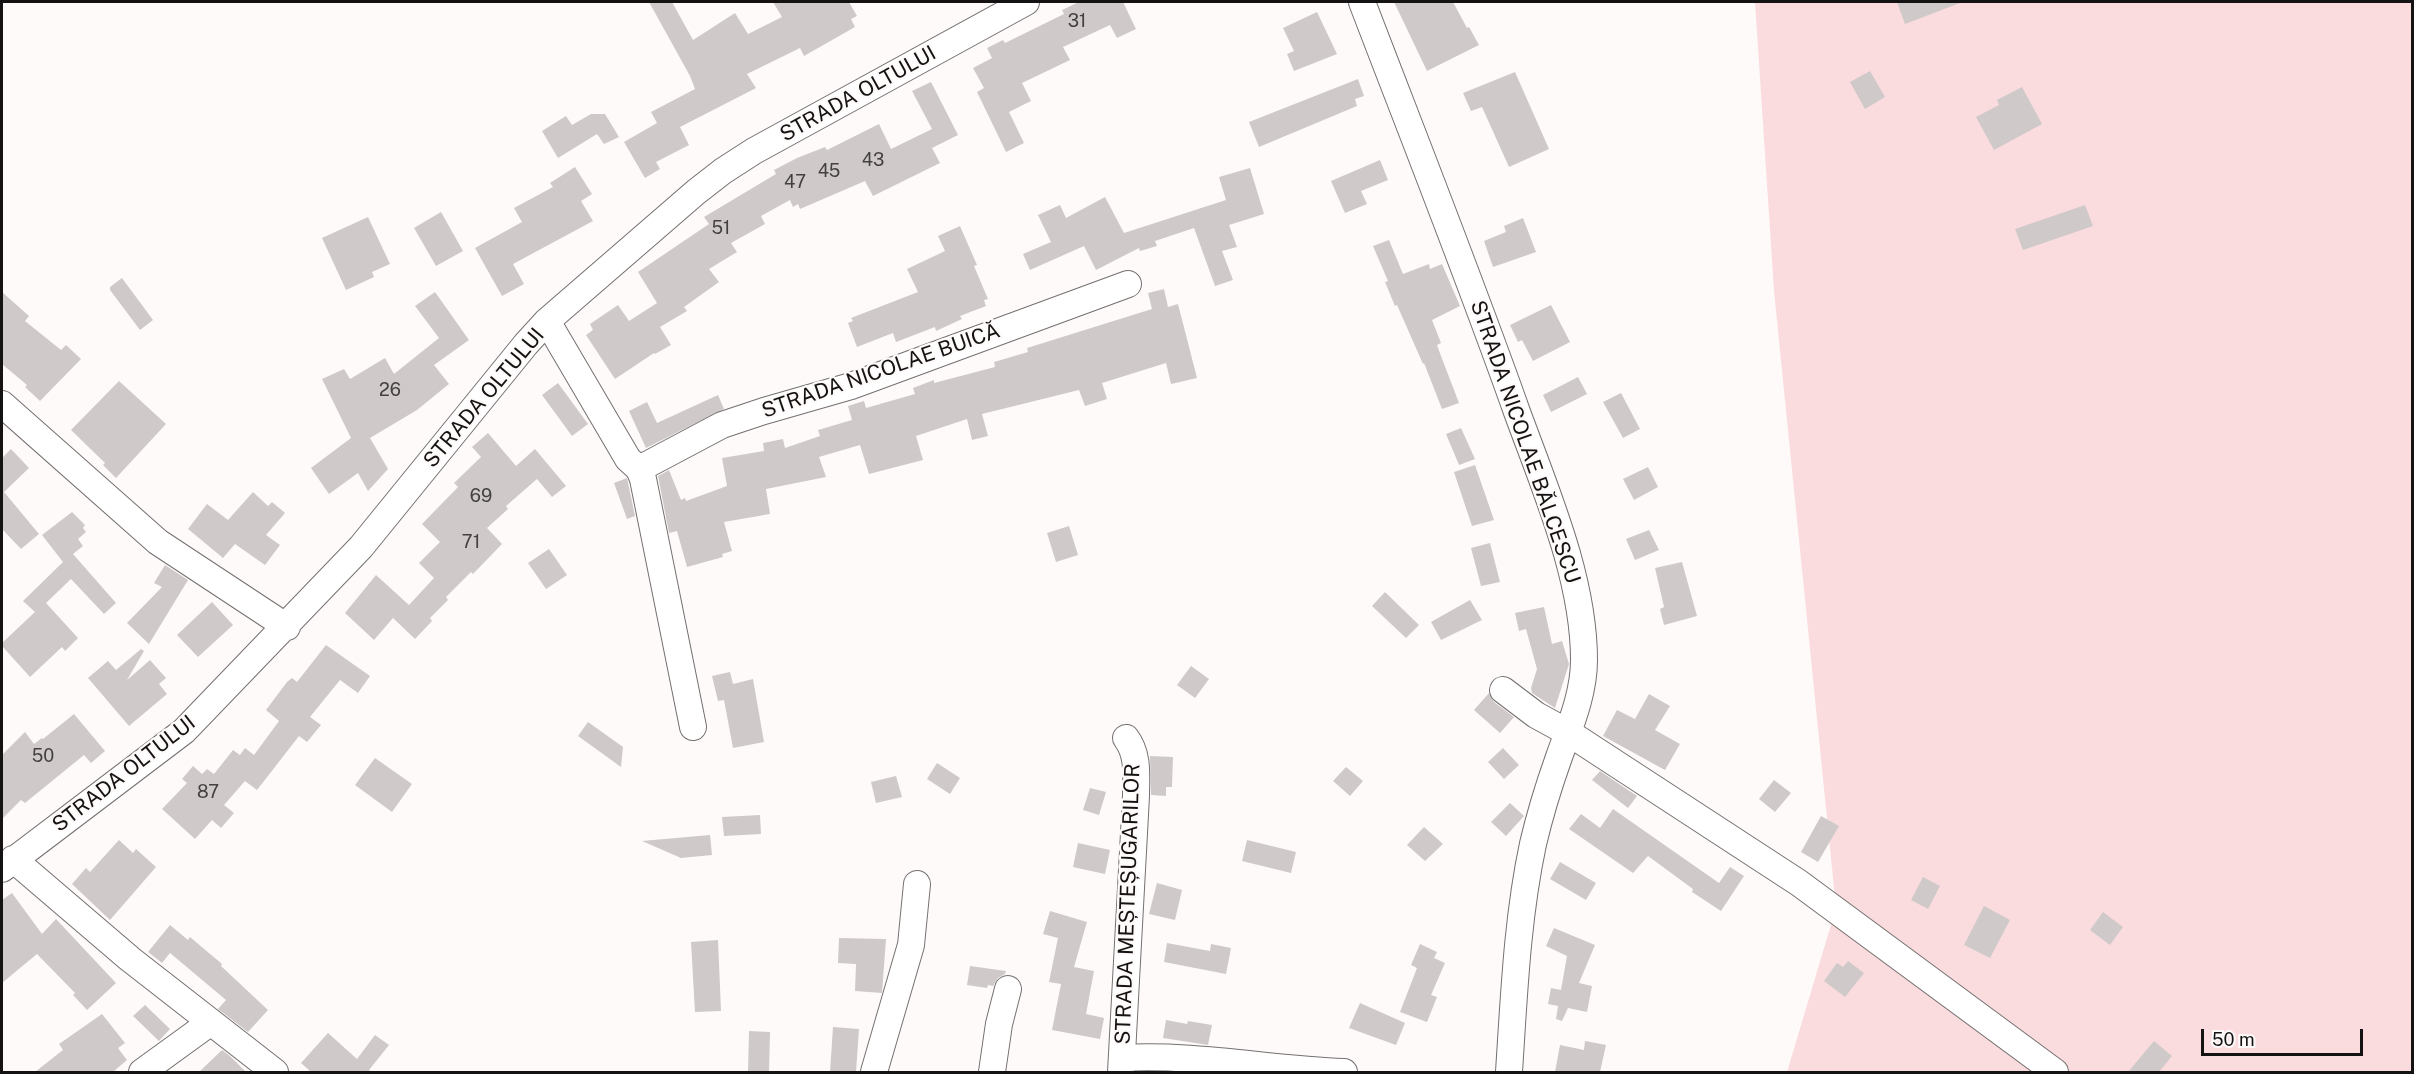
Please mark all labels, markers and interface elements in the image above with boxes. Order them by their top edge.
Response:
house number: 31 [1068,10,1086,32]
street label: STRADA OLTULUI [776,41,940,147]
house number: 43 [862,149,884,171]
house number: 45 [818,160,840,182]
house number: 47 [784,171,806,193]
house number: 51 [712,217,730,239]
street label: STRADA NICOLAE BĂLCESCU [1465,297,1585,587]
street label: STRADA NICOLAE BUICĂ [759,318,1003,424]
street label: STRADA OLTULUI [418,323,550,473]
house number: 26 [379,379,401,401]
house number: 69 [470,485,492,507]
house number: 71 [462,531,480,553]
street label: STRADA OLTULUI [48,710,200,838]
house number: 50 [32,745,54,767]
street label: STRADA MEȘTEȘUGARILOR [1111,763,1145,1045]
house number: 87 [197,781,219,803]
scale bar [2204,1017,2366,1055]
text: 50 m [2212,1029,2255,1050]

